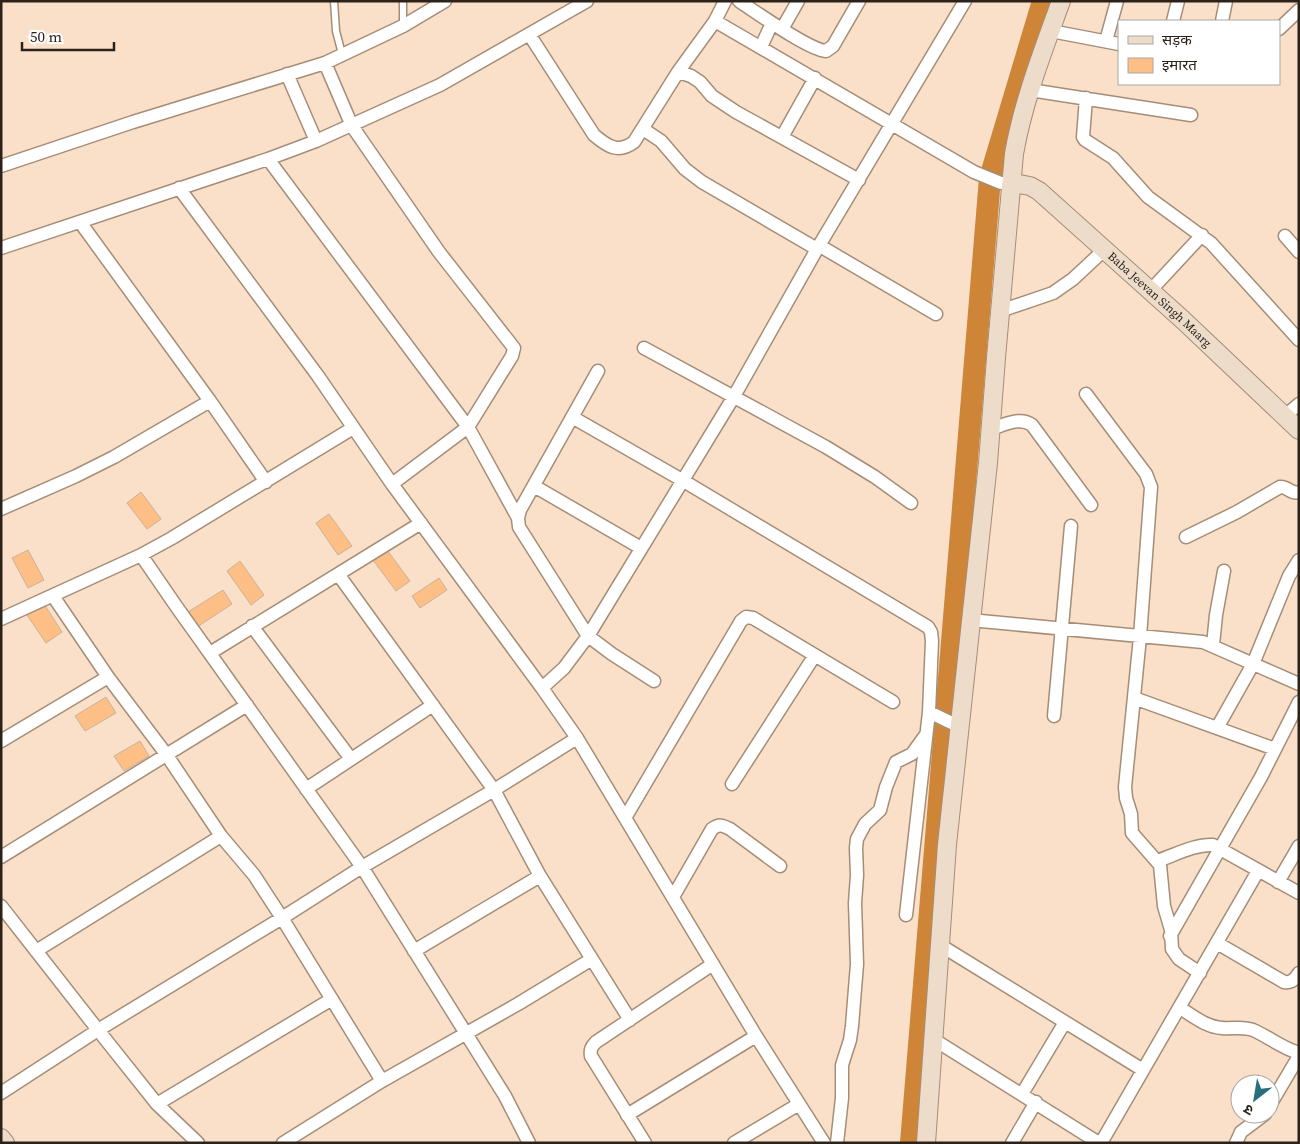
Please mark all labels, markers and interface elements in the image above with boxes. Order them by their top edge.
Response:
scale bar [22,20,115,52]
legend [1118,20,1280,85]
text: 50 m [30,26,62,47]
text: सड़क [1162,29,1192,50]
text: इमारत [1162,54,1197,75]
street label: Baba Jeevan Singh Maarg [1104,248,1215,351]
north arrow [1230,1074,1280,1124]
text: उ [1239,1099,1257,1121]

